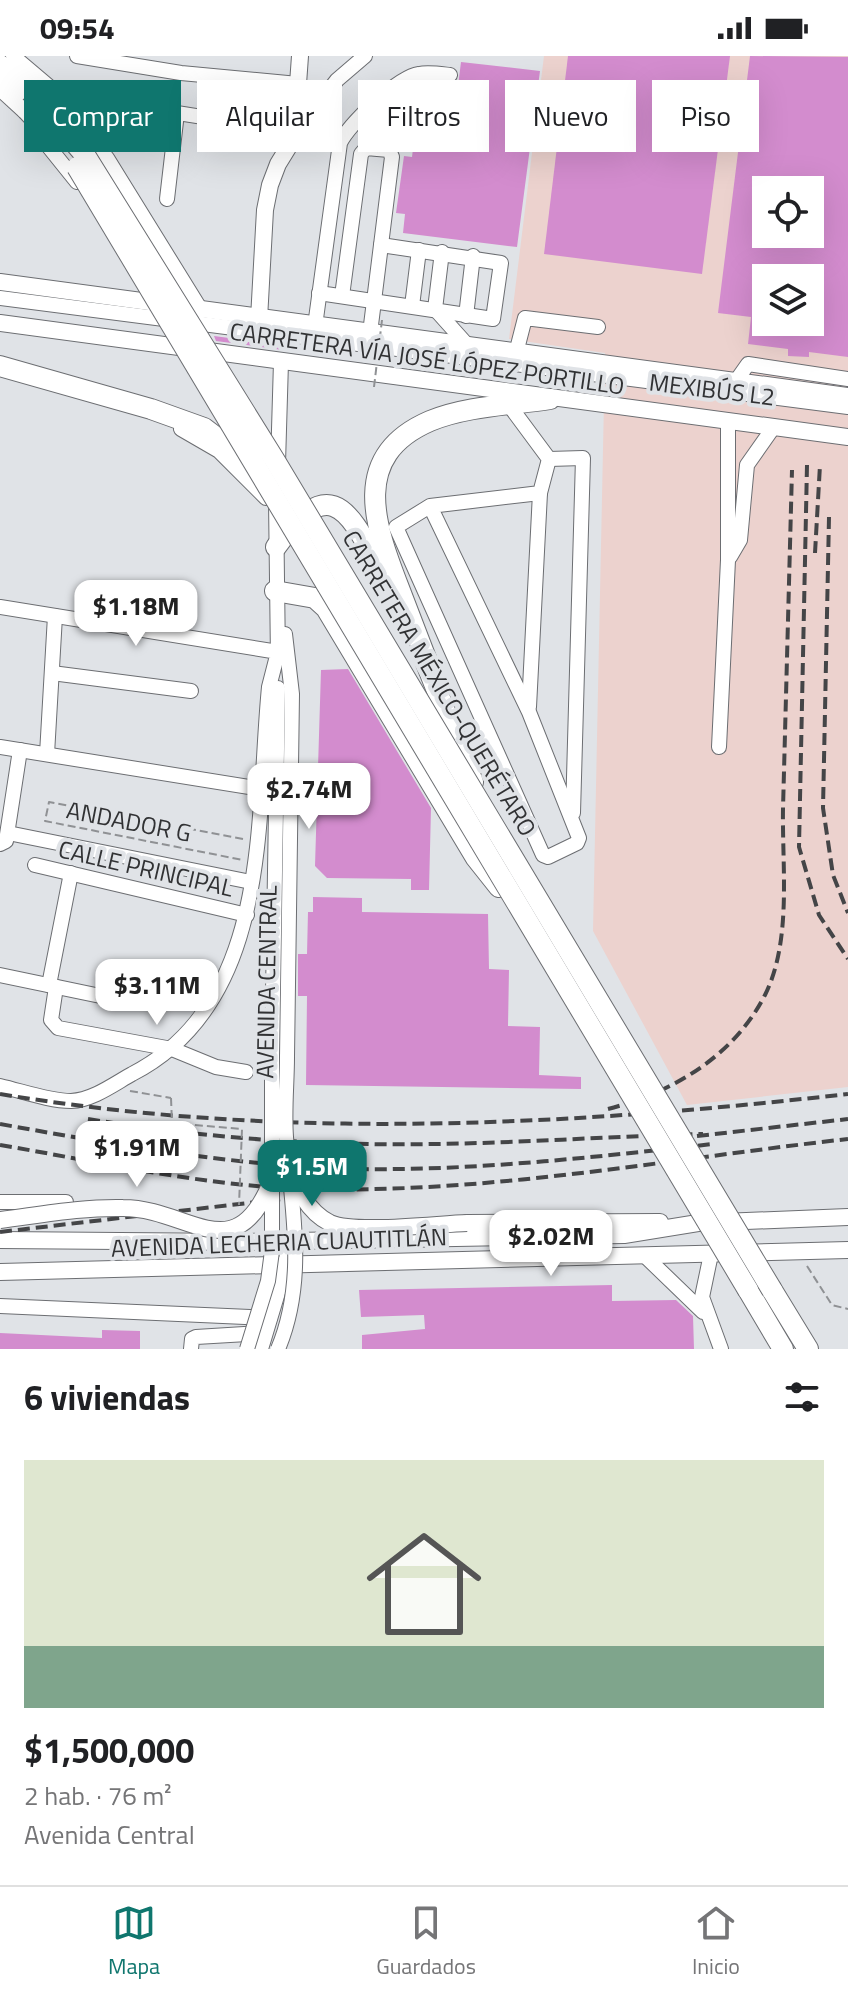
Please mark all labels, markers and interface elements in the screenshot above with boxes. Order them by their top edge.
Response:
text: 09:54 [40,5,115,51]
chip: Comprar [24,80,181,152]
chip: Alquilar [197,80,342,152]
chip: Filtros [358,80,489,152]
chip: Nuevo [505,80,636,152]
chip: Piso [652,80,759,152]
map controls [752,176,824,336]
button: locate [752,176,824,248]
button: layers [752,264,824,336]
street label: CARRETERA VÍA JOSÉ LÓPEZ PORTILLO [227,312,627,404]
street label: MEXIBÚS L2 [647,363,777,415]
street label: CARRETERA MÉXICO-QUERÉTARO [334,523,546,843]
pin: $1.18M [71,580,201,648]
text: $1.18M [92,586,180,625]
pin: $2.74M [244,763,374,831]
text: $2.74M [265,769,353,808]
street label: ANDADOR G [64,791,194,851]
street label: CALLE PRINCIPAL [55,830,237,906]
street label: AVENIDA CENTRAL [246,885,286,1079]
pin: $3.11M [92,959,222,1027]
text: $3.11M [113,965,201,1004]
pin: $1.91M [72,1121,202,1189]
text: $1.91M [93,1127,181,1166]
pin: $1.5M [256,1140,368,1208]
text: $1.5M [276,1146,348,1185]
pin: $2.02M [486,1210,616,1278]
text: $2.02M [507,1216,595,1255]
street label: AVENIDA LECHERIA CUAUTITLÁN [110,1218,448,1266]
text: 6 viviendas [24,1371,190,1423]
icon: filters [780,1375,824,1419]
icon: home [352,1512,496,1656]
text: $1,500,000 [24,1724,194,1776]
text: 2 hab. · 76 m² [24,1776,172,1815]
text: Avenida Central [24,1815,195,1854]
tab: Mapa [108,1901,160,1983]
tab: Guardados [376,1901,476,1983]
tab: Inicio [692,1901,740,1983]

